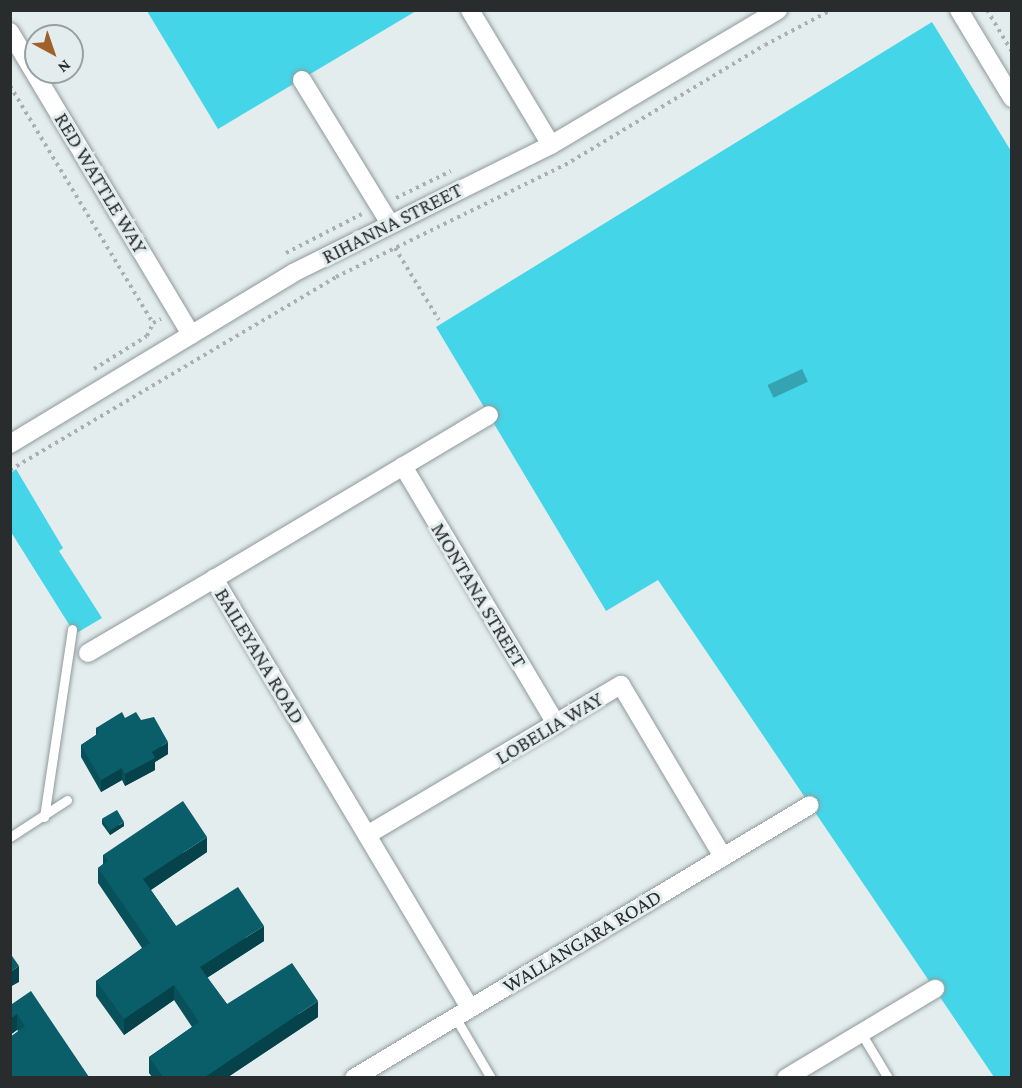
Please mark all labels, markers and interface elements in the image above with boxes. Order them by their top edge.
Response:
north arrow [24,24,84,84]
text: N [55,57,74,77]
street label: RED WATTLE WAY [49,108,153,258]
street label: RIHANNA STREET [318,177,466,269]
street label: MONTANA STREET [426,518,532,672]
street label: BAILEYANA ROAD [209,583,311,729]
street label: LOBELIA WAY [491,686,607,770]
street label: WALLANGARA ROAD [498,884,666,998]

